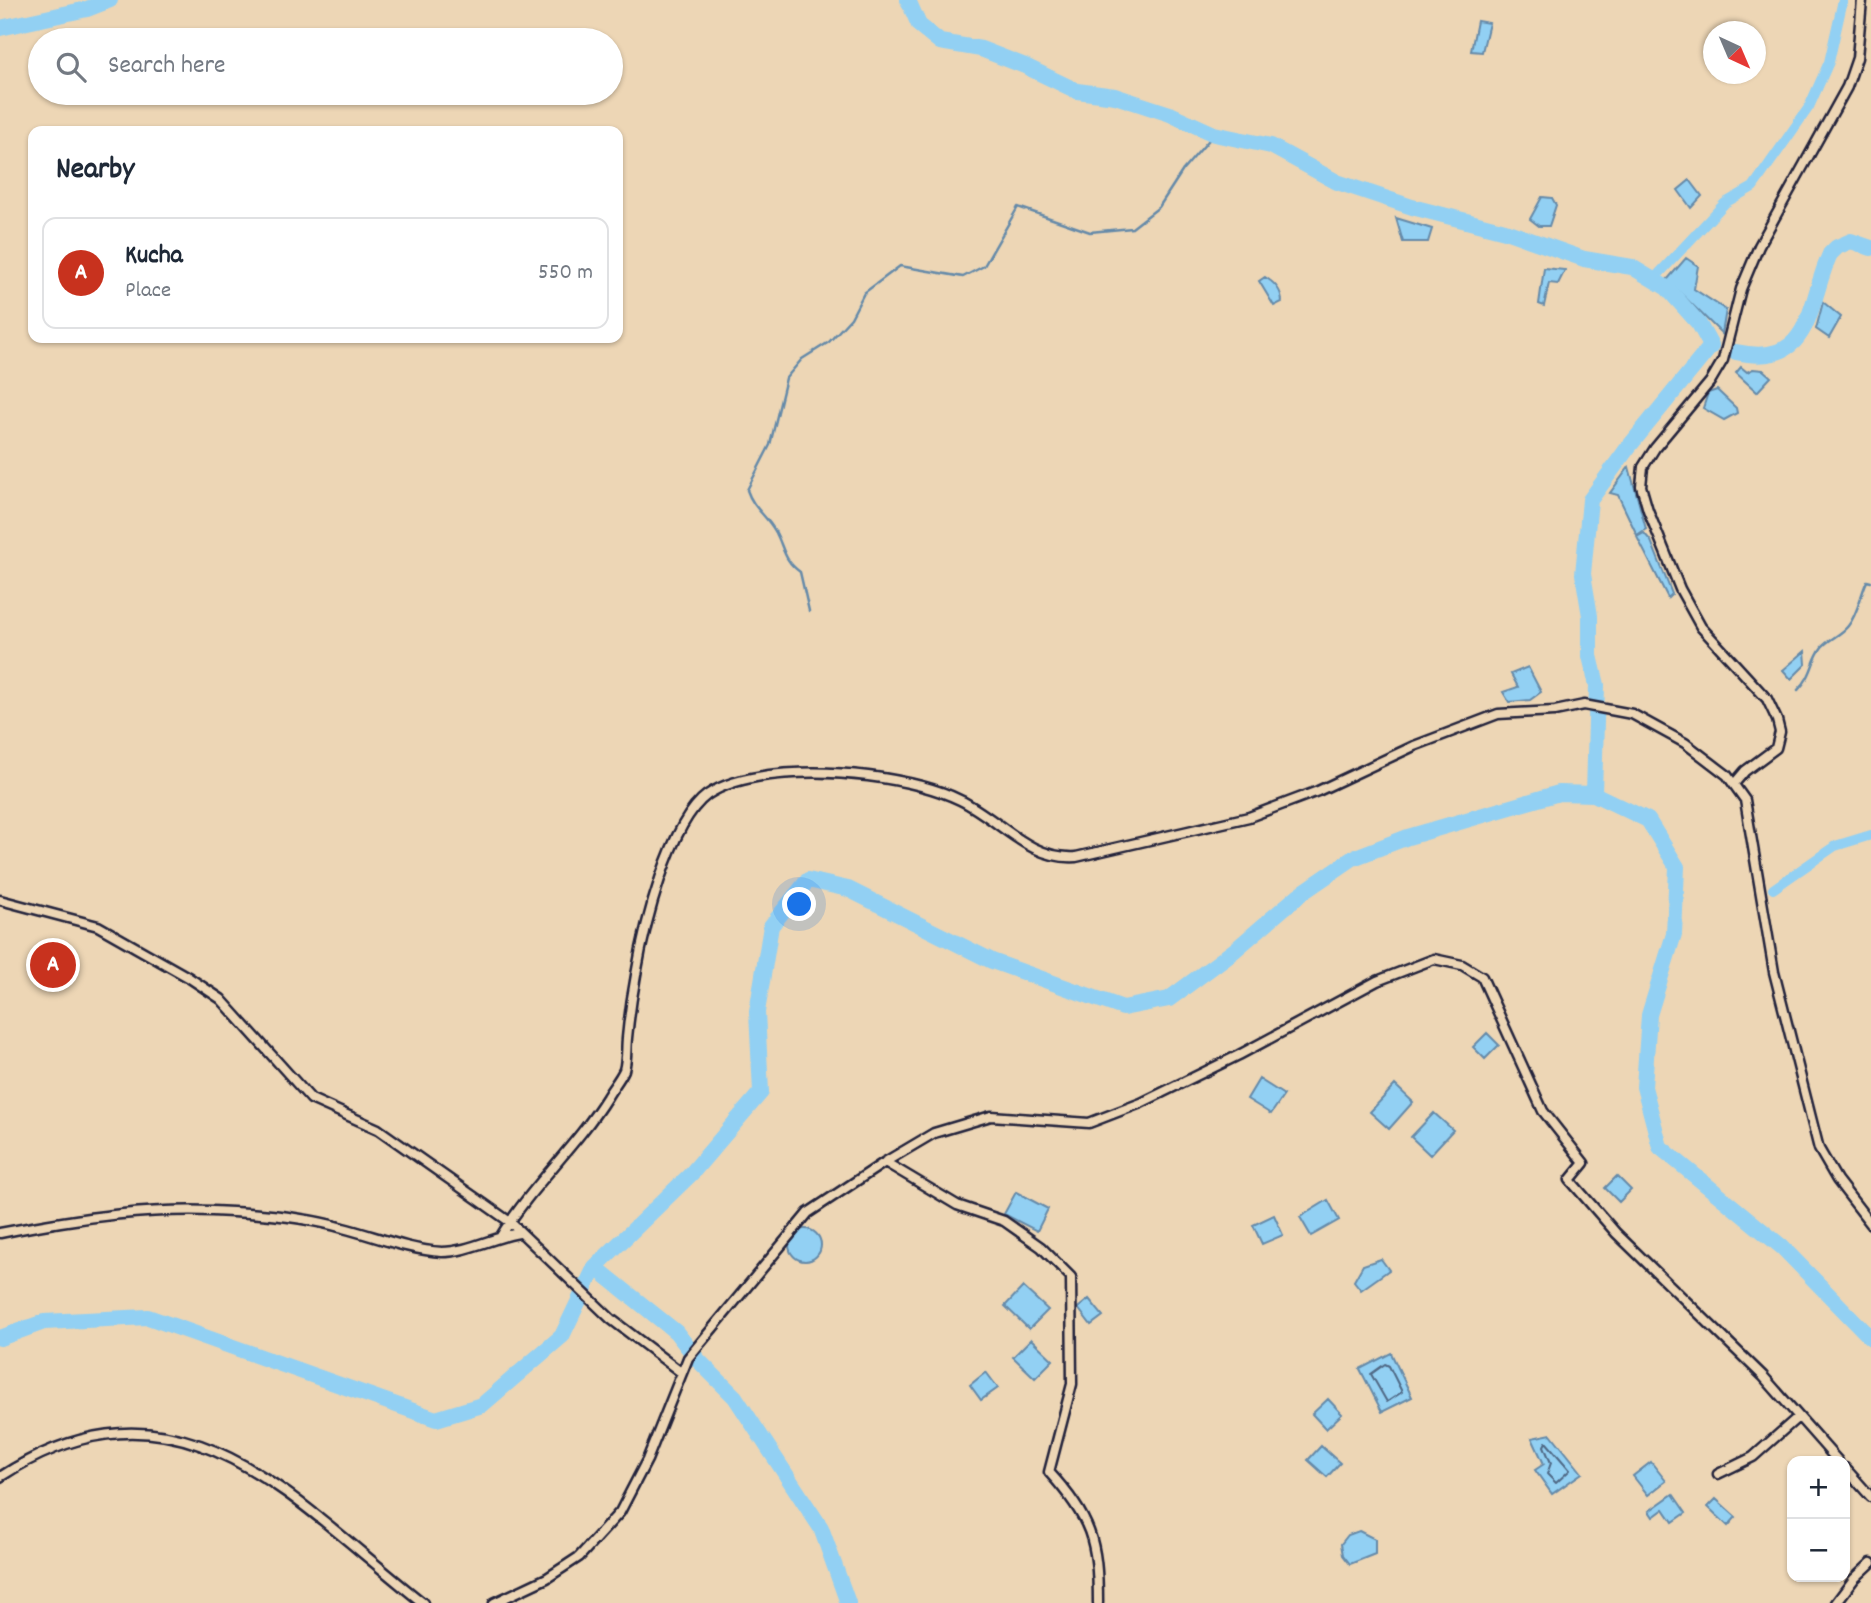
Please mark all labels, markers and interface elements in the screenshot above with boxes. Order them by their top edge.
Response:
north arrow [1703,21,1766,84]
search box [28,28,623,105]
icon: search [52,48,90,86]
text: Search here [108,48,226,85]
text: Nearby [56,150,134,193]
text: Kucha [125,238,183,275]
text: A [75,257,87,290]
text: 550 m [538,257,593,290]
text: Place [125,275,171,308]
your location [782,887,816,921]
pin: A [30,939,76,991]
map controls [1787,1456,1850,1582]
button: + [1787,1456,1850,1519]
button: − [1787,1519,1850,1582]

